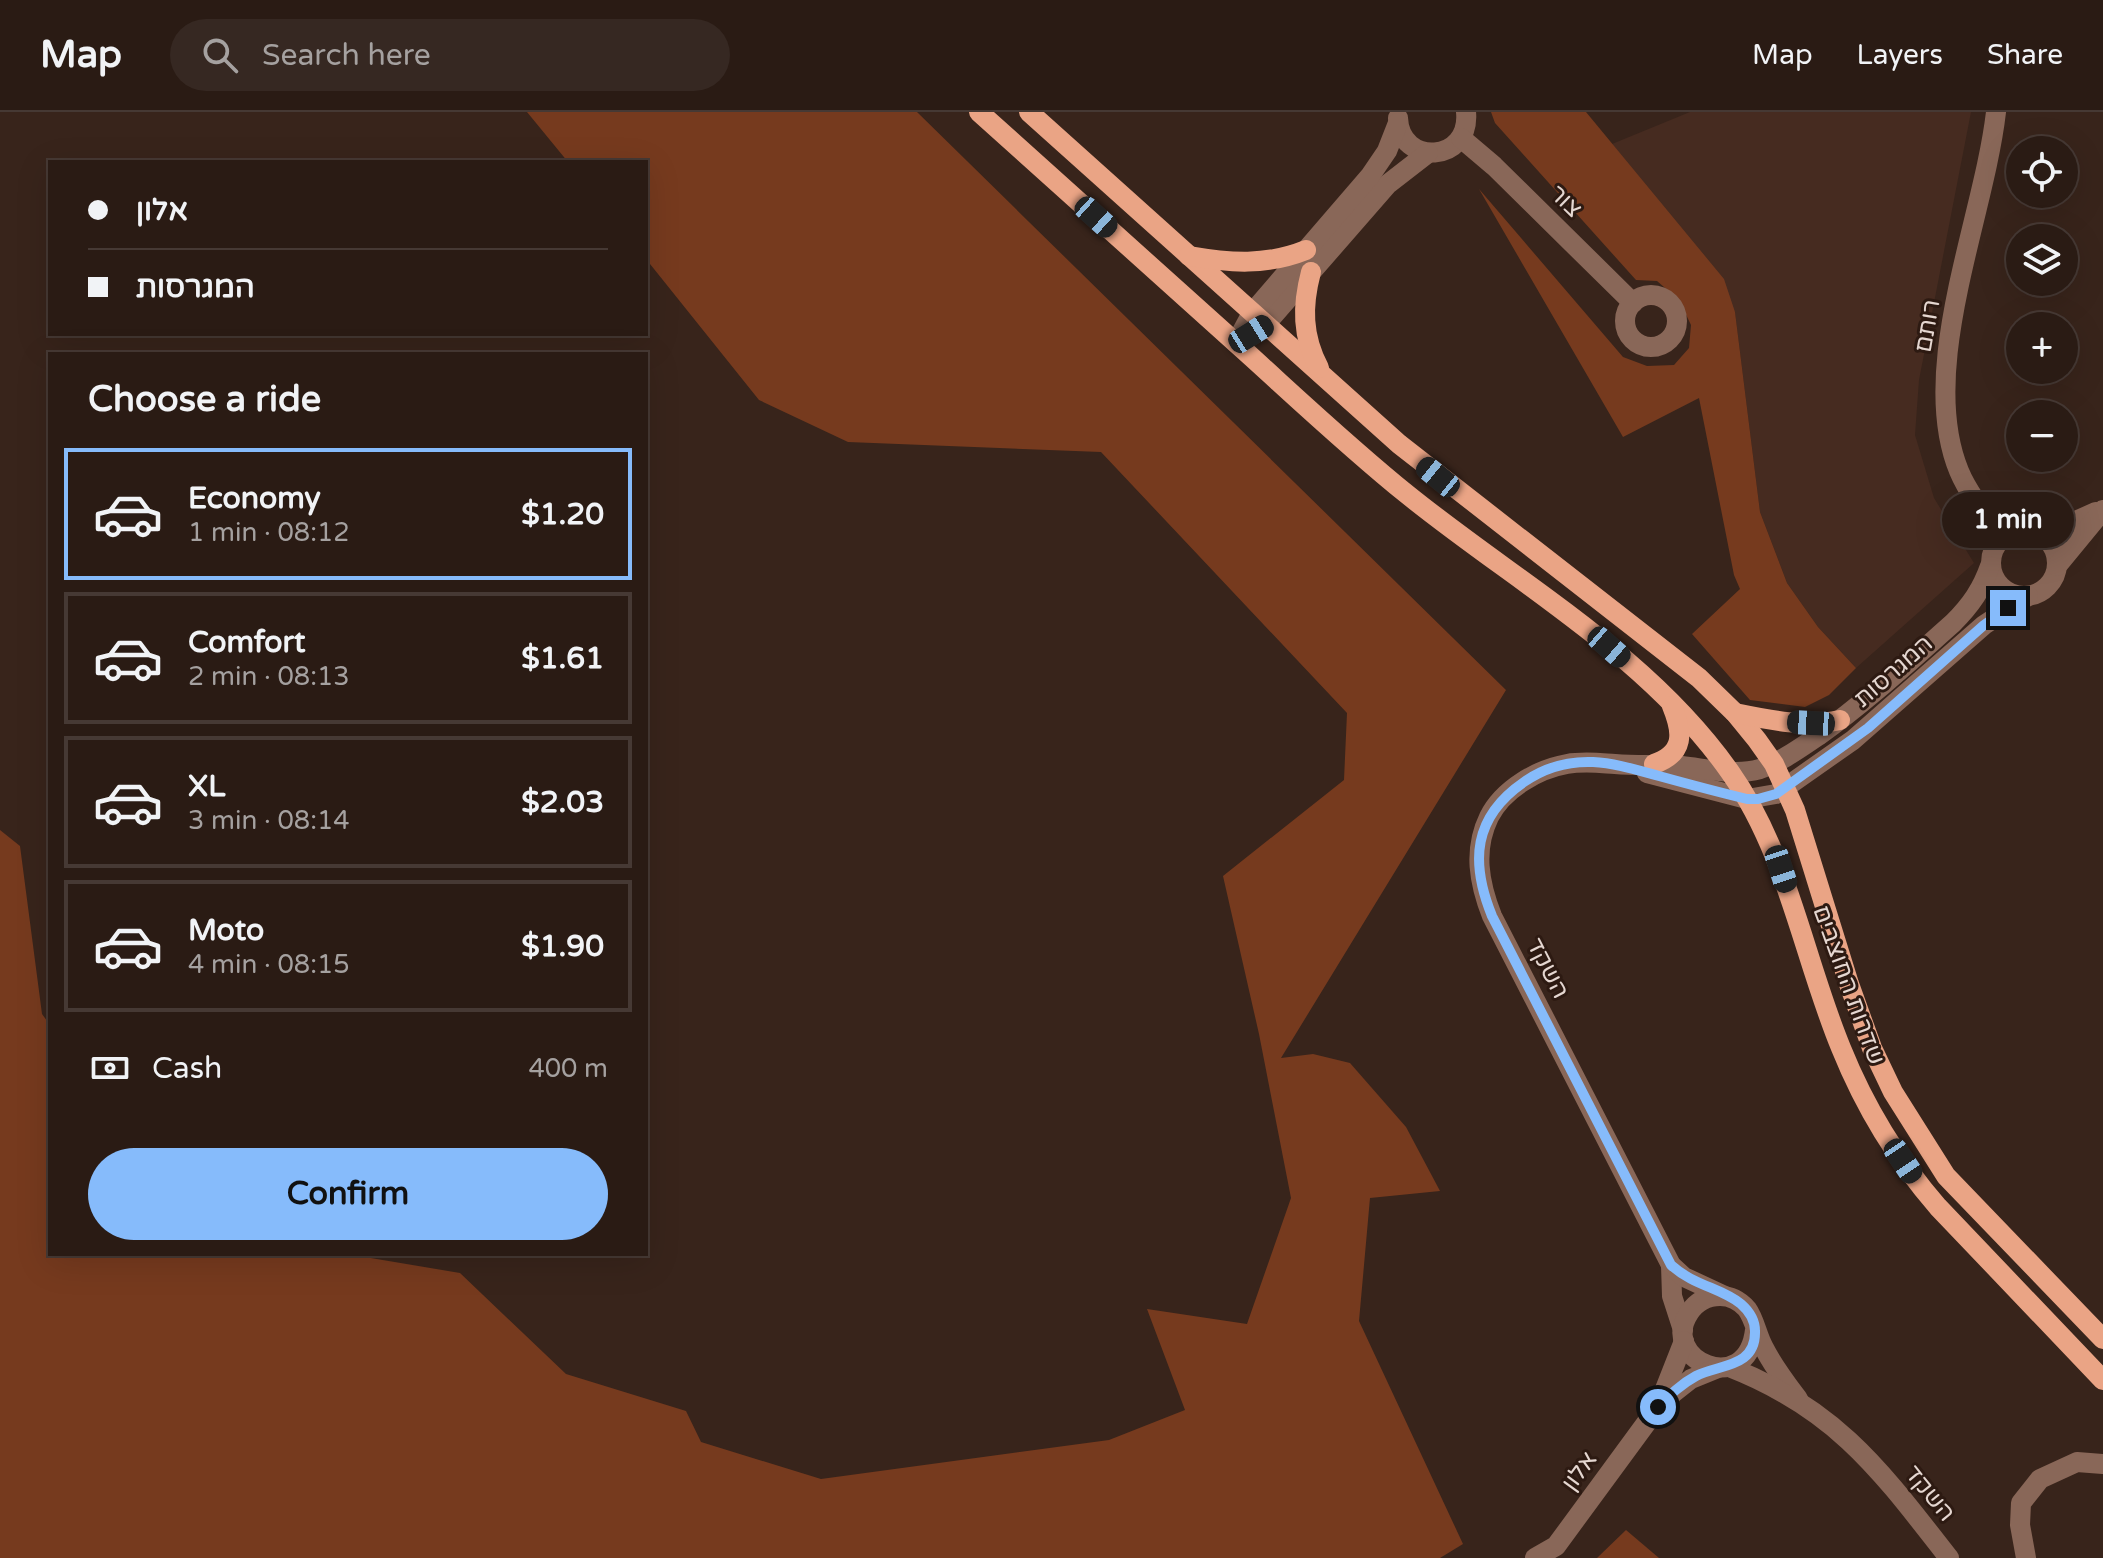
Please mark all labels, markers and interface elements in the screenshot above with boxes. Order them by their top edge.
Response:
search box [170,19,730,91]
text: Map [40,32,122,78]
icon: search [198,33,242,77]
text: Search here [262,37,431,74]
text: Map [1752,38,1813,72]
text: Layers [1857,38,1943,72]
text: Share [1987,38,2063,72]
map controls [2006,136,2078,472]
button: locate [2006,136,2078,208]
street label: צור [1543,179,1588,224]
text: אלון [136,192,188,229]
car [1070,192,1122,242]
button: layers [2006,224,2078,296]
text: המגרסות [136,269,255,306]
street label: רותם [1909,297,1946,355]
car [1224,311,1278,357]
button: + [2006,312,2078,384]
text: Choose a ride [88,378,321,421]
button: − [2006,400,2078,472]
car [1412,453,1464,501]
icon: car [92,478,164,550]
text: Economy [188,480,321,517]
callout: 1 min [1942,492,2074,548]
text: $1.20 [521,496,604,533]
text: 1 min [1973,504,2043,535]
text: 1 min · 08:12 [188,517,350,548]
route end [1990,590,2026,626]
icon: car [92,622,164,694]
car [1583,622,1635,672]
text: Comfort [188,624,306,661]
street label: המגרסות [1848,629,1939,713]
text: $1.61 [521,640,604,677]
text: 2 min · 08:13 [188,661,350,692]
car [1786,710,1836,736]
icon: car [92,766,164,838]
text: XL [188,768,225,805]
text: $2.03 [521,784,604,821]
text: 3 min · 08:14 [188,805,350,836]
car [1762,842,1800,896]
street label: שדרות החוצבים [1806,902,1891,1069]
icon: car [92,910,164,982]
text: Moto [188,912,264,949]
text: $1.90 [521,928,604,965]
street label: השקד [1520,933,1575,1003]
text: 4 min · 08:15 [188,949,350,980]
icon: cash [88,1046,132,1090]
text: Cash [152,1050,222,1087]
text: 400 m [528,1053,608,1084]
car [1880,1134,1926,1188]
button: Confirm [88,1148,608,1240]
route start [1640,1389,1676,1425]
street label: אלון [1555,1446,1603,1497]
street label: השקד [1898,1459,1961,1527]

